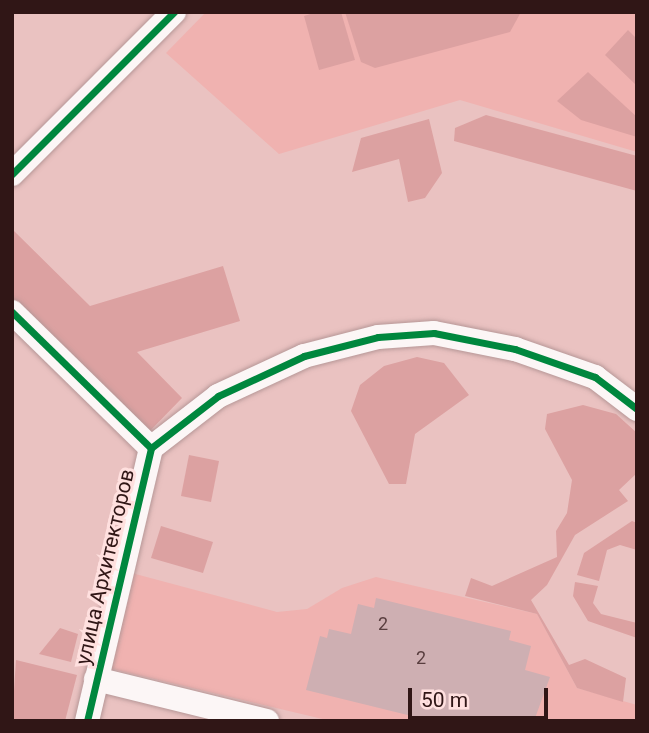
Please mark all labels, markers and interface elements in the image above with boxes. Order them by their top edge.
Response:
street label: улица Архитекторов [70,467,140,667]
house number: 2 [378,613,388,635]
house number: 2 [416,647,426,669]
scale bar [411,674,551,718]
text: 50 m [421,688,468,712]

